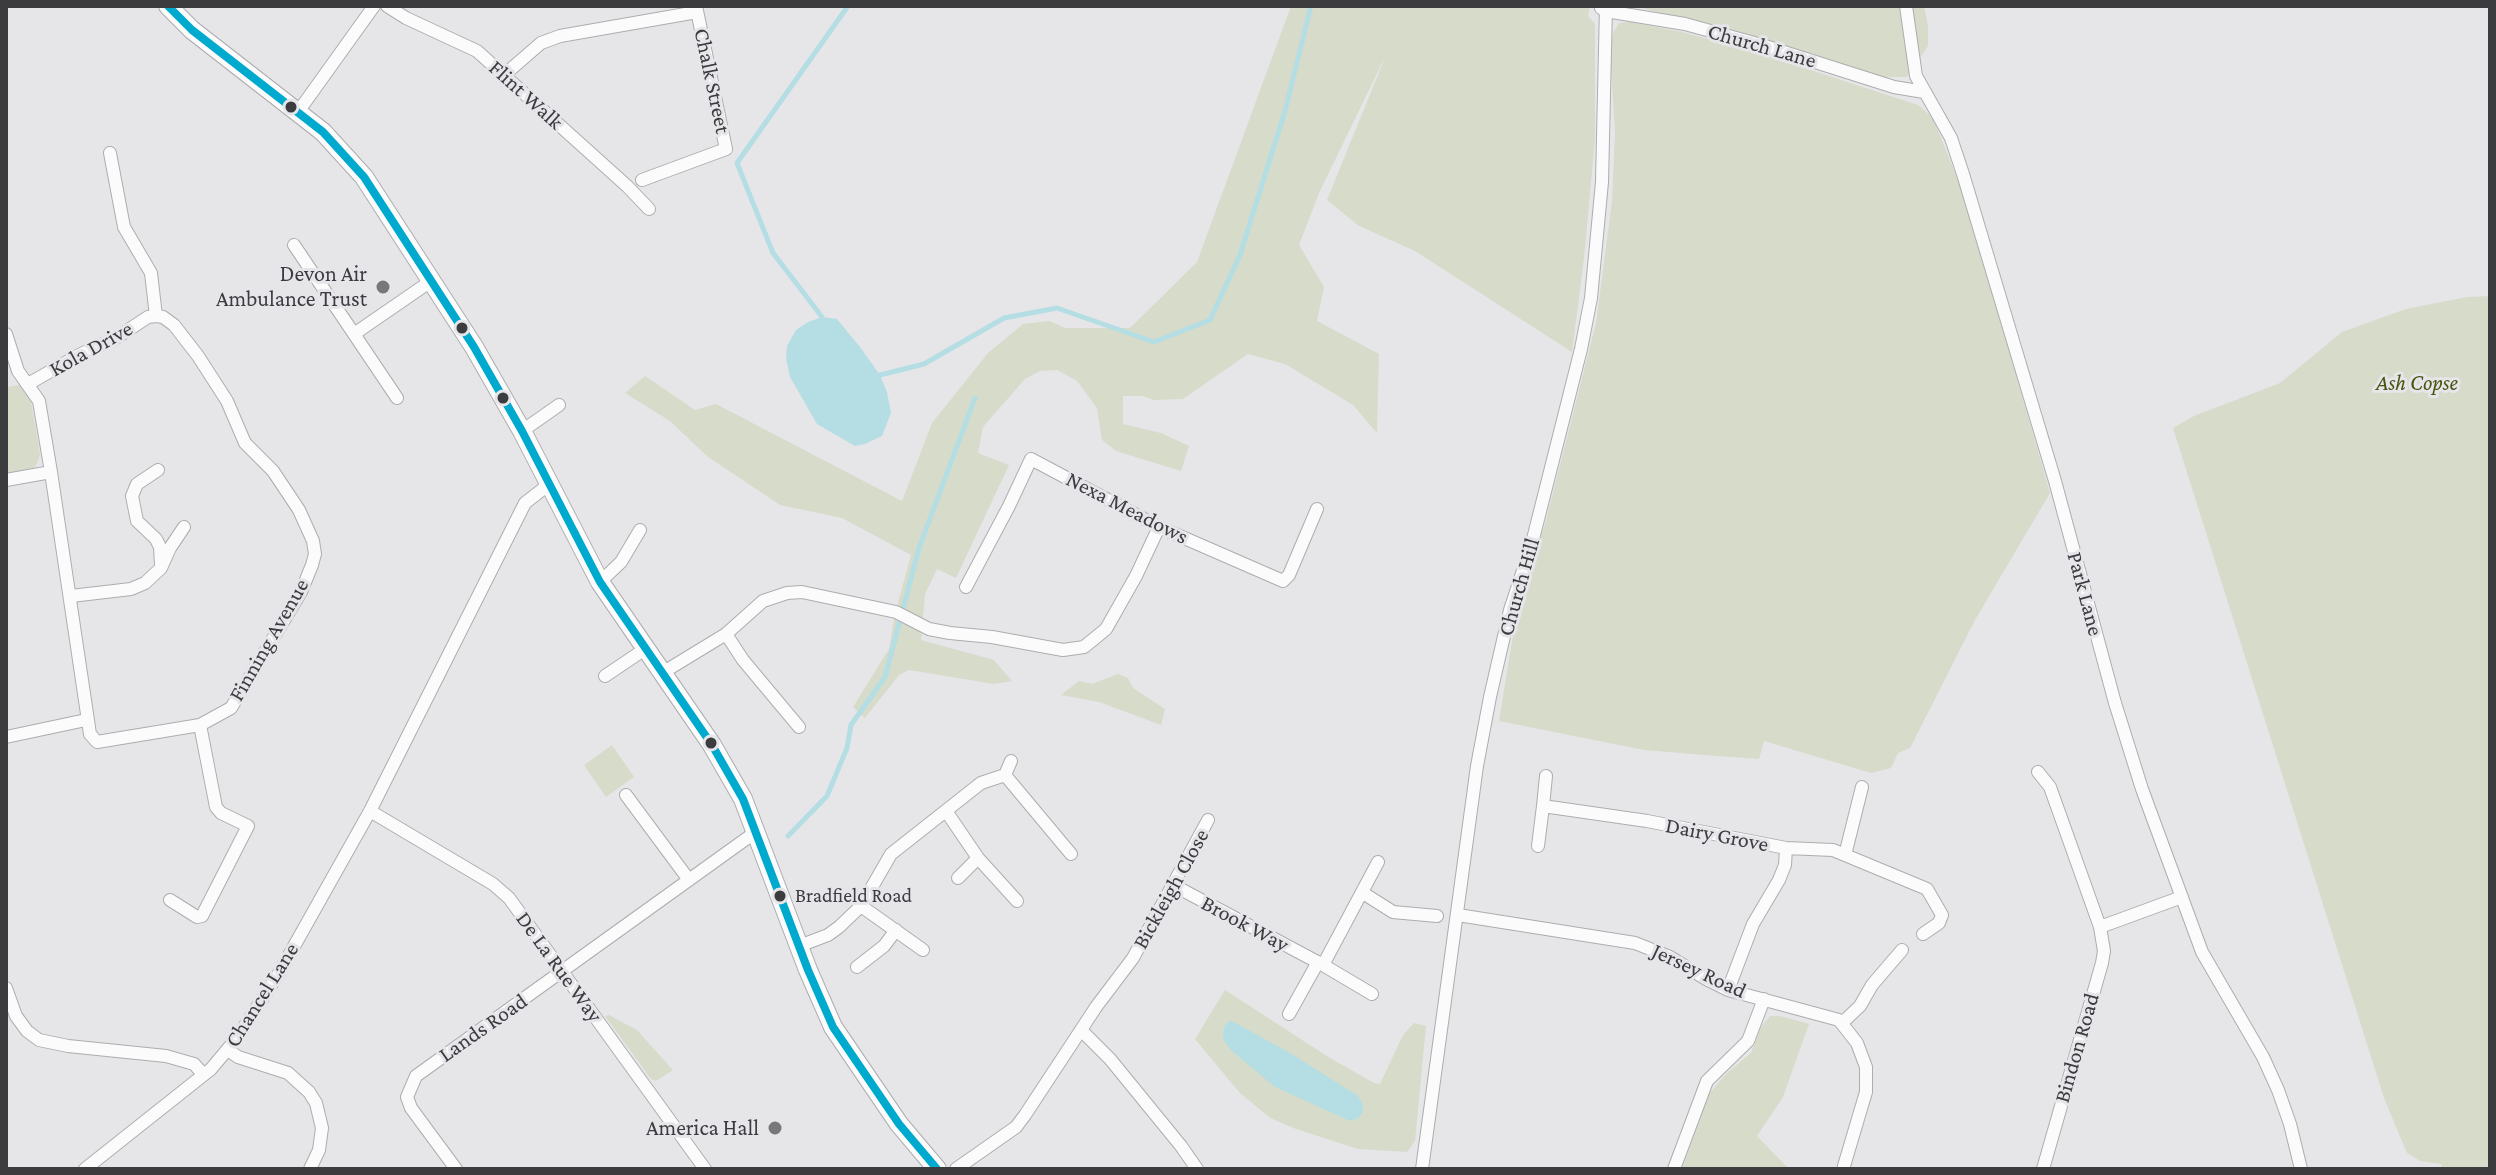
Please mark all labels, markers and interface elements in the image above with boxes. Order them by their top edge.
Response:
street label: Church Lane [1705,18,1819,74]
street label: Chalk Street [688,26,736,136]
street label: Flint Walk [483,55,569,135]
unlabelled marker [283,99,299,115]
place label: Devon Air Ambulance Trust [216,261,367,312]
marker: Devon Air Ambulance Trust [374,278,392,296]
street label: Kola Drive [45,315,137,383]
unlabelled marker [454,320,470,336]
park label: Ash Copse [2376,370,2458,396]
unlabelled marker [495,390,511,406]
street label: Nexa Meadows [1062,466,1192,550]
street label: Church Hill [1492,535,1546,639]
street label: Park Lane [2061,549,2109,639]
street label: Finning Avenue [223,574,315,706]
unlabelled marker [703,735,719,751]
street label: Dairy Grove [1663,812,1771,858]
street label: Bickleigh Close [1127,824,1215,954]
place label: Bradfield Road [795,884,912,908]
marker: Bradfield Road [772,888,788,904]
street label: Brook Way [1197,890,1293,958]
street label: De La Rue Way [510,906,608,1028]
street label: Chancel Lane [220,938,304,1052]
street label: Jersey Road [1648,938,1750,1004]
street label: Lands Road [434,988,532,1068]
street label: Bindon Road [2049,990,2105,1106]
place label: America Hall [646,1115,759,1141]
marker: America Hall [766,1119,784,1137]

